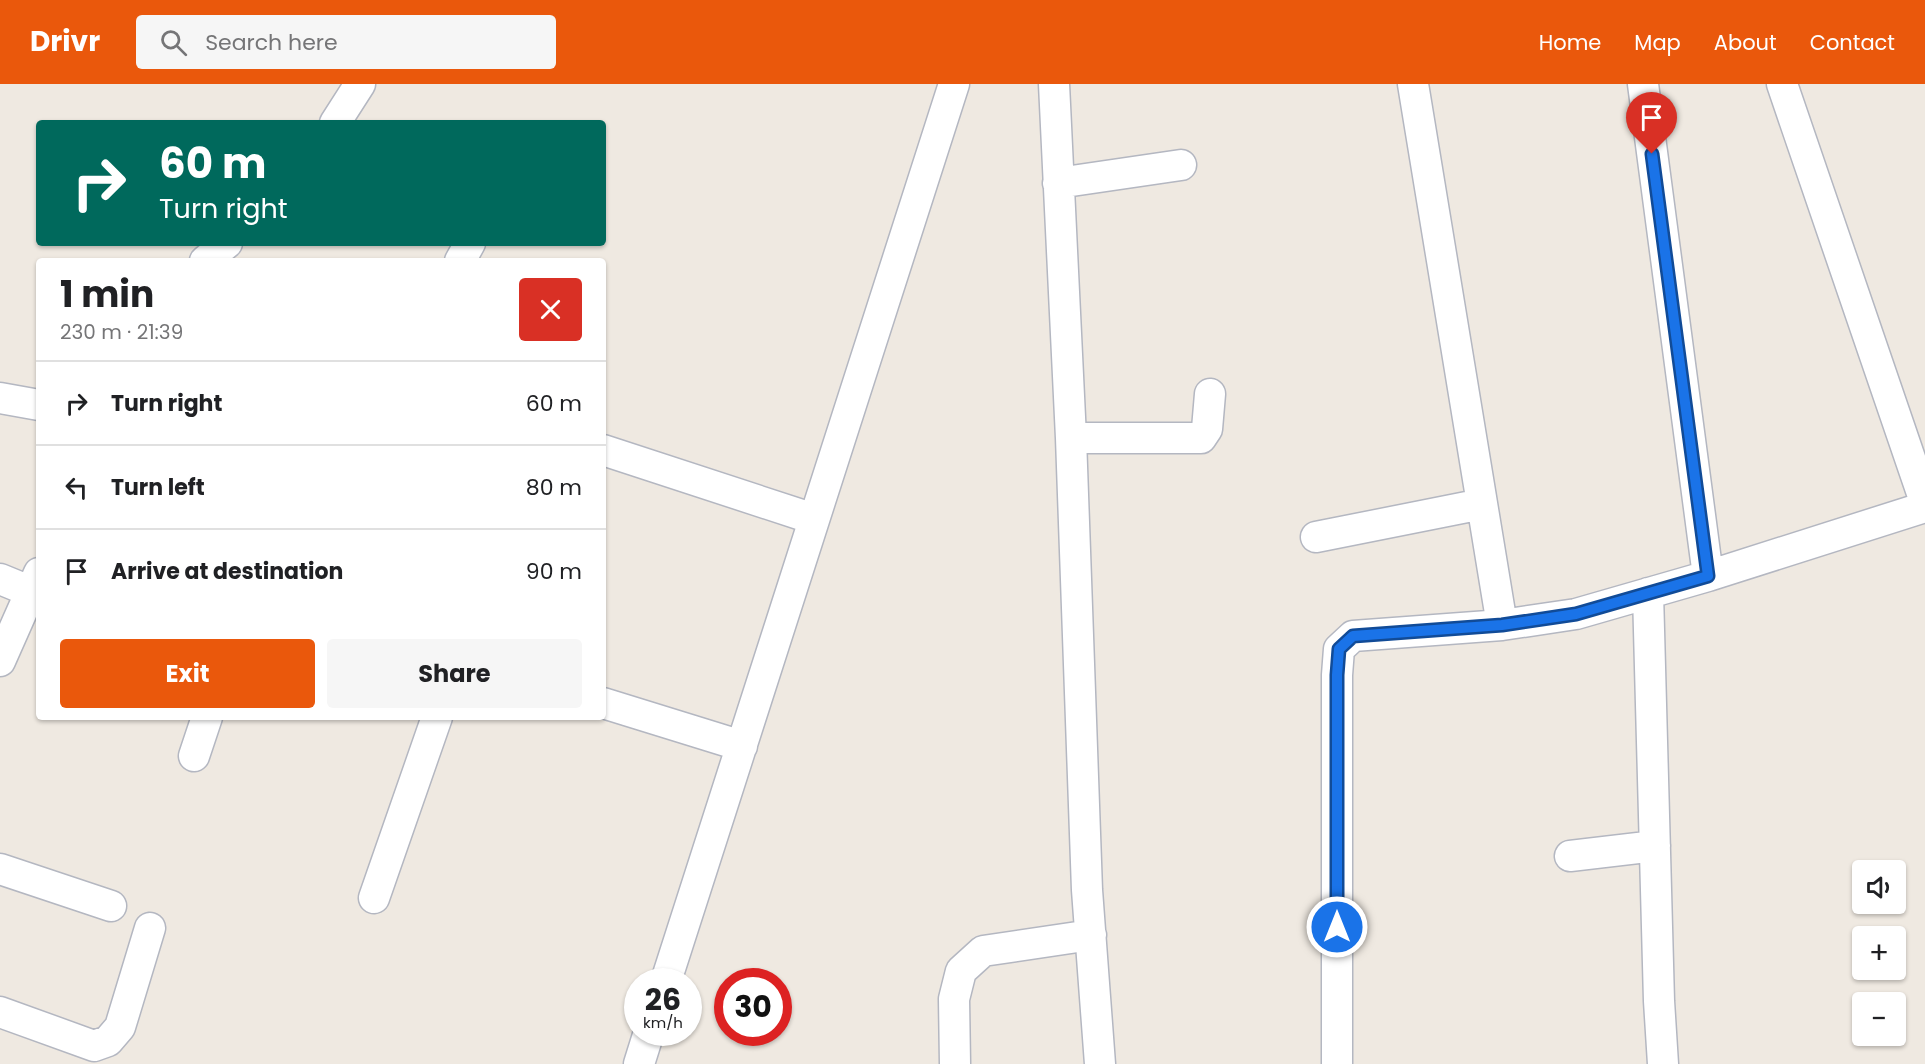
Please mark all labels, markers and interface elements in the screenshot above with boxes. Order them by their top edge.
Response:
search box [136,15,556,69]
text: Drivr [30,22,100,61]
icon: search [157,26,190,59]
text: Search here [205,27,338,58]
text: Home [1539,28,1601,57]
text: Map [1634,28,1681,57]
text: About [1714,28,1777,57]
text: Contact [1810,28,1895,57]
pin [1626,92,1677,154]
icon: arrive [1635,101,1668,134]
text: 60 m [159,134,267,193]
icon: right [60,144,138,222]
text: Turn right [159,190,288,227]
text: 1 min [60,269,154,320]
button: close [519,278,582,341]
text: 230 m · 21:39 [60,318,183,346]
icon: right [60,387,93,420]
text: Turn right [111,388,222,419]
text: 60 m [526,388,582,419]
icon: left [60,471,93,504]
text: Turn left [111,472,205,503]
text: 80 m [526,472,582,503]
icon: arrive [60,555,93,588]
text: Arrive at destination [111,556,343,587]
text: 90 m [526,556,582,587]
button: Exit [60,639,315,708]
button: Share [327,639,582,708]
map controls [1852,860,1906,1046]
button: sound [1852,860,1906,914]
position arrow [1305,895,1369,959]
button: + [1852,926,1906,980]
speed limit sign: 30 [714,968,792,1046]
text: 26 [645,978,681,1021]
button: − [1852,992,1906,1046]
text: km/h [643,1012,683,1033]

